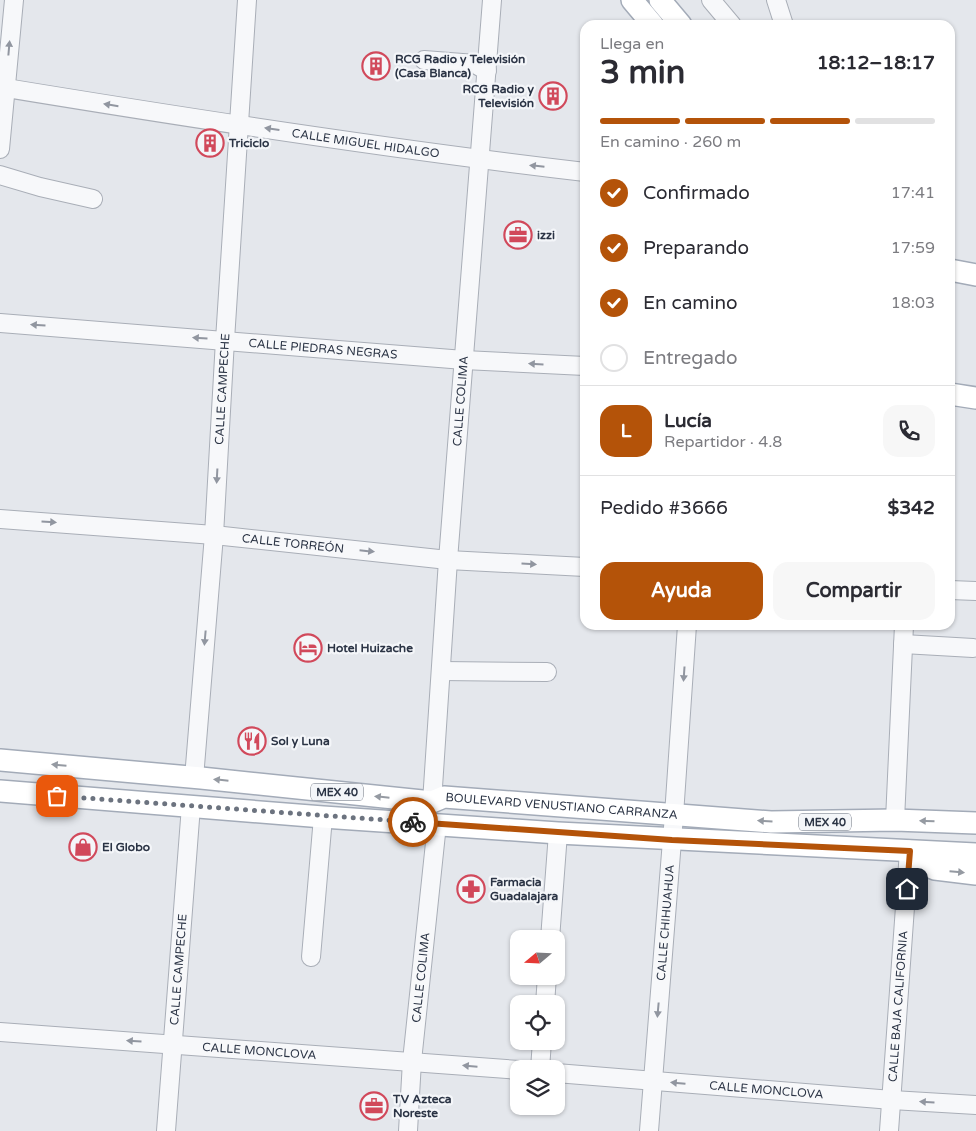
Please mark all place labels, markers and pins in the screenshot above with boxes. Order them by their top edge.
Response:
building icon: RCG Radio y Televisión (Casa Blanca) [361,51,391,81]
place label: RCG Radio y Televisión (Casa Blanca) [395,52,525,80]
building icon: RCG Radio y Televisión [538,81,568,111]
place label: RCG Radio y Televisión [462,82,535,110]
building icon: Triciclo [195,128,225,158]
place label: Triciclo [228,136,269,150]
office icon: izzi [503,220,533,250]
place label: izzi [537,228,555,242]
hotel icon: Hotel Huizache [293,633,323,663]
place label: Hotel Huizache [327,641,413,655]
restaurant icon: Sol y Luna [237,726,267,756]
place label: Sol y Luna [271,734,330,749]
pin [36,775,78,817]
shop icon: El Globo [68,832,98,862]
place label: El Globo [102,840,150,854]
pin [886,868,928,910]
pharmacy icon: Farmacia Guadalajara [456,874,486,904]
place label: Farmacia Guadalajara [490,875,559,904]
office icon: TV Azteca Noreste [359,1091,389,1121]
place label: TV Azteca Noreste [392,1092,452,1120]

